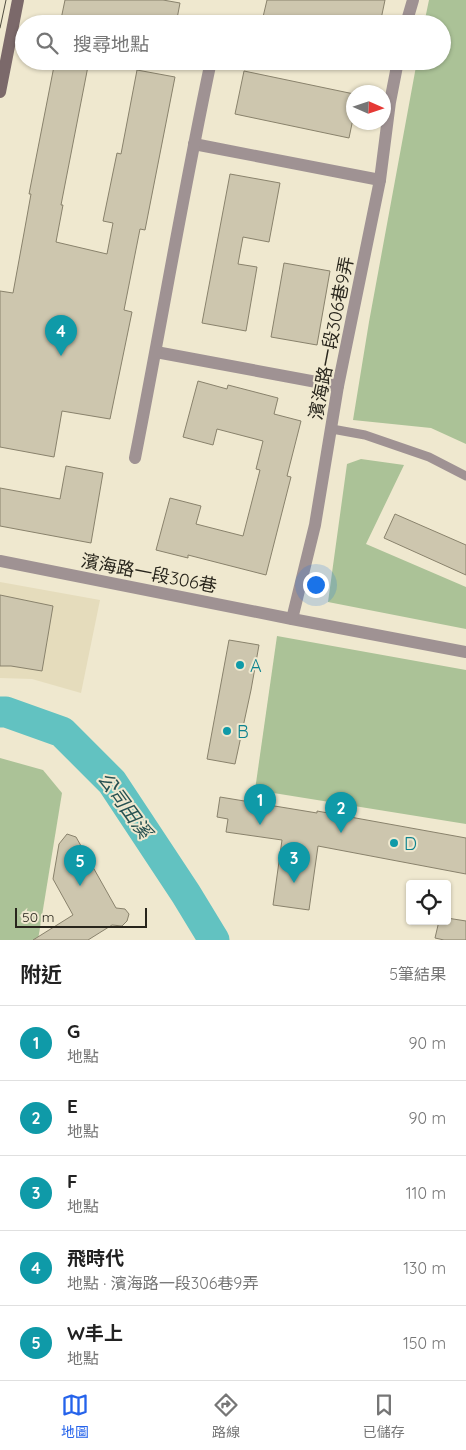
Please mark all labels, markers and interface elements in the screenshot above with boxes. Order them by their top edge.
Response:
search box [15,15,451,70]
icon: search [33,29,61,57]
text: 搜尋地點 [73,32,149,56]
north arrow [346,85,391,130]
street label: 濱海路一段306巷9弄 [304,254,358,422]
pin: 4 [45,315,77,356]
street label: 濱海路一段306巷 [79,549,219,597]
your location [303,572,329,598]
place label: A [250,654,262,677]
marker: A [234,659,246,671]
place label: B [237,720,249,743]
marker: B [221,725,233,737]
water label: 公司田溪 [93,767,159,845]
pin: 1 [244,784,276,825]
pin: 2 [325,792,357,833]
place label: D [404,832,417,855]
marker: D [388,837,400,849]
pin: 3 [278,842,310,883]
pin: 5 [64,845,96,886]
map controls [406,880,451,925]
button: locate [406,880,451,925]
scale bar [15,905,148,928]
text: 50 m [22,908,55,926]
text: 附近 [20,961,62,987]
text: 5筆結果 [389,964,446,984]
text: G [67,1019,80,1043]
text: 1 [33,1033,39,1053]
text: 90 m [409,1033,446,1053]
text: 地點 [67,1046,99,1066]
text: E [67,1094,78,1118]
text: 2 [31,1108,41,1128]
text: 90 m [409,1108,446,1128]
text: 地點 [67,1121,99,1141]
text: F [67,1169,78,1193]
text: 3 [32,1183,40,1203]
text: 110 m [406,1183,446,1203]
text: 地點 [67,1196,99,1216]
text: 飛時代 [67,1246,124,1270]
text: 4 [31,1258,41,1278]
text: 130 m [403,1258,446,1278]
text: 地點 · 濱海路一段306巷9弄 [67,1273,258,1293]
text: W丰上 [67,1321,123,1345]
text: 5 [31,1333,41,1353]
text: 150 m [403,1333,446,1353]
text: 地點 [67,1348,99,1368]
tab: 地圖 [61,1391,89,1441]
tab: 路線 [212,1391,240,1441]
tab: 已儲存 [363,1391,405,1441]

